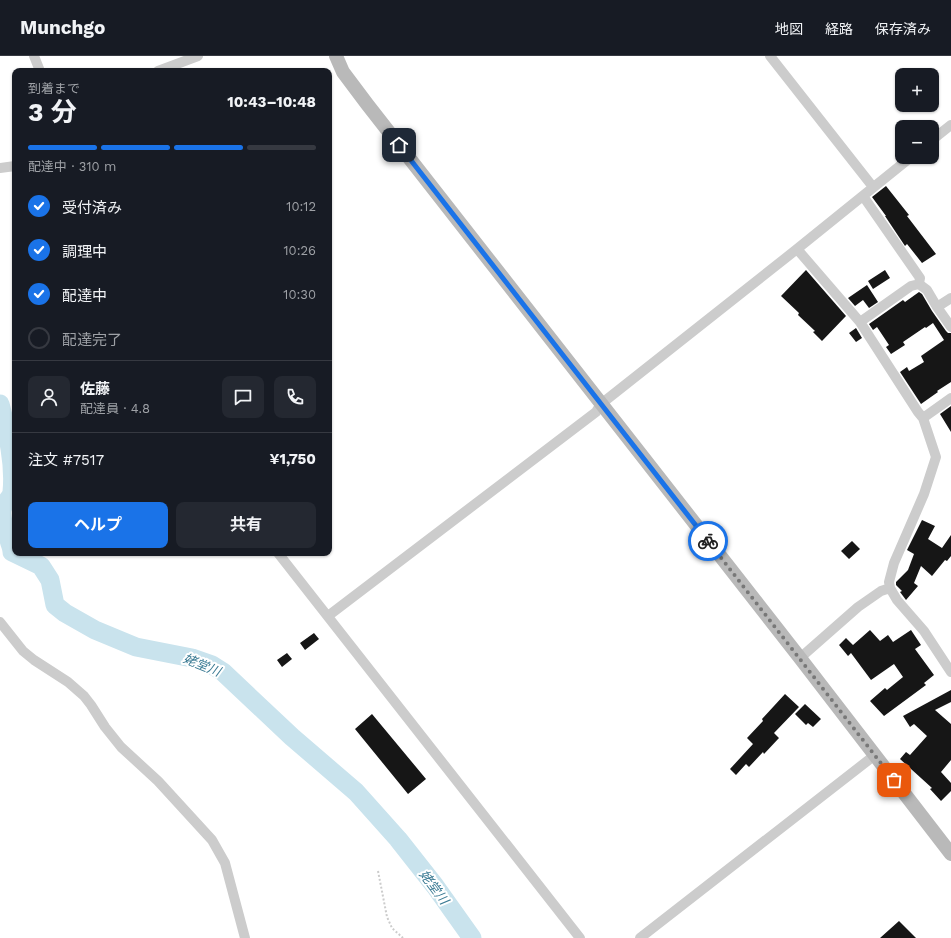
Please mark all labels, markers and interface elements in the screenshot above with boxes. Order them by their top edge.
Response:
text: Munchgo [20,16,105,39]
text: 地図 [775,21,803,37]
text: 経路 [825,21,853,37]
text: 保存済み [875,21,931,37]
map controls [895,68,939,164]
button: + [895,68,939,112]
text: 到着まで [28,81,80,96]
text: 10:43–10:48 [227,93,316,111]
text: 3 分 [28,97,77,127]
button: − [895,120,939,164]
pin [382,128,416,162]
icon: home [388,134,410,156]
text: 配達中 · 310 m [28,159,116,174]
icon: check [28,195,50,217]
text: 受付済み [62,199,122,217]
text: 10:12 [286,199,316,214]
icon: check [28,239,50,261]
text: 調理中 [62,243,107,261]
text: 10:26 [284,243,316,258]
icon: check [28,283,50,305]
text: 配達中 [62,287,107,305]
text: 10:30 [283,287,316,302]
text: 配達完了 [62,331,122,349]
button: person [28,376,70,418]
button: chat [222,376,264,418]
button: phone [274,376,316,418]
text: 佐藤 [80,380,110,398]
text: 配達員 · 4.8 [80,401,150,416]
text: ¥1,750 [270,450,316,468]
text: 注文 #7517 [28,451,104,469]
button: ヘルプ [28,502,168,548]
button: 共有 [176,502,316,548]
courier [688,521,728,561]
icon: bike [697,530,719,552]
water label: 姥堂川 [181,651,225,680]
pin [877,763,911,797]
icon: bag [883,769,905,791]
water label: 姥堂川 [416,867,453,909]

